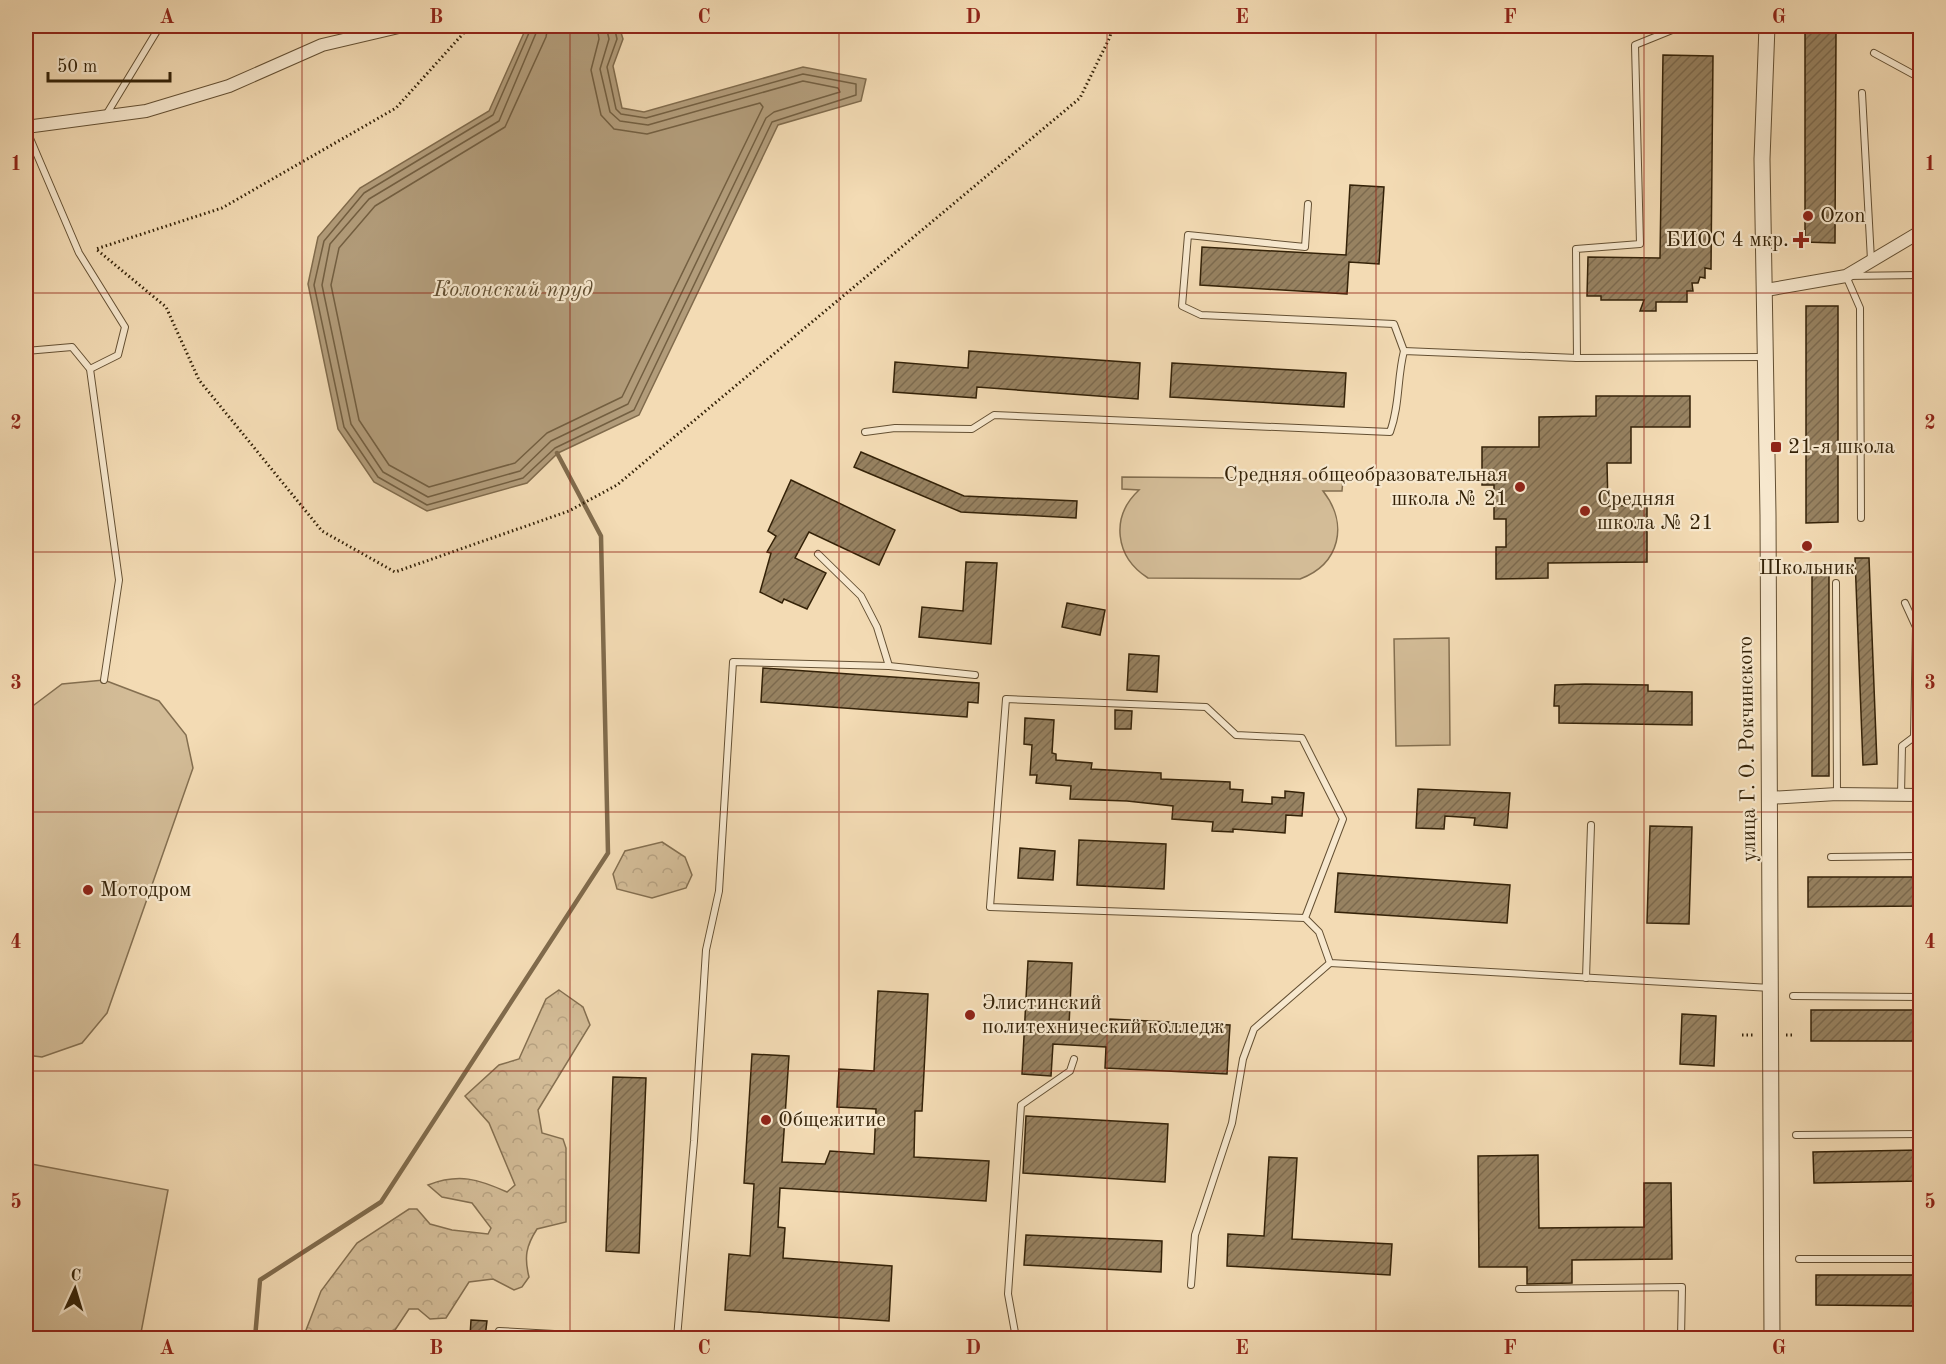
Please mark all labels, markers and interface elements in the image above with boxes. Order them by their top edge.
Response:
text: A [159,8,175,28]
text: B [429,8,443,28]
text: C [697,8,711,28]
text: D [965,8,981,28]
text: E [1235,8,1249,28]
text: F [1503,8,1517,28]
text: G [1772,8,1786,28]
scale bar [48,45,170,83]
text: 50 m [57,58,97,76]
text: 1 [10,155,22,175]
text: 1 [1924,155,1936,175]
place label: Ozon [1820,206,1866,227]
marker: Ozon [1801,209,1815,223]
place label: БИОС 4 мкр. [1666,230,1789,251]
marker: БИОС 4 мкр. [1794,233,1808,247]
water label: Колонский пруд [432,279,593,301]
text: 2 [10,414,22,434]
text: 2 [1924,414,1936,434]
place label: 21-я школа [1788,437,1895,458]
marker: 21-я школа [1769,440,1783,454]
place label: Средняя общеобразовательная школа № 21 [1224,465,1508,510]
marker: Средняя общеобразовательная школа № 21 [1513,480,1527,494]
place label: Средняя школа № 21 [1597,489,1713,534]
marker: Средняя школа № 21 [1578,504,1592,518]
marker: Школьник [1800,539,1814,553]
place label: Школьник [1759,558,1856,579]
street label: улица Г. О. Рокчинского [1736,636,1760,862]
text: 3 [10,674,22,694]
text: 3 [1924,674,1936,694]
place label: Мотодром [100,880,191,901]
marker: Мотодром [81,883,95,897]
text: 4 [10,933,22,953]
text: 4 [1924,933,1936,953]
place label: Элистинский политехнический колледж [982,993,1225,1038]
marker: Элистинский политехнический колледж [963,1008,977,1022]
place label: Общежитие [778,1110,886,1131]
marker: Общежитие [759,1113,773,1127]
text: 5 [10,1192,22,1213]
text: 5 [1924,1192,1936,1213]
north arrow [45,1259,105,1319]
text: С [70,1268,82,1284]
text: A [159,1339,175,1359]
text: B [429,1339,443,1359]
text: C [697,1339,711,1359]
text: D [965,1339,981,1359]
text: E [1235,1339,1249,1359]
text: F [1503,1339,1517,1359]
text: G [1772,1339,1786,1359]

